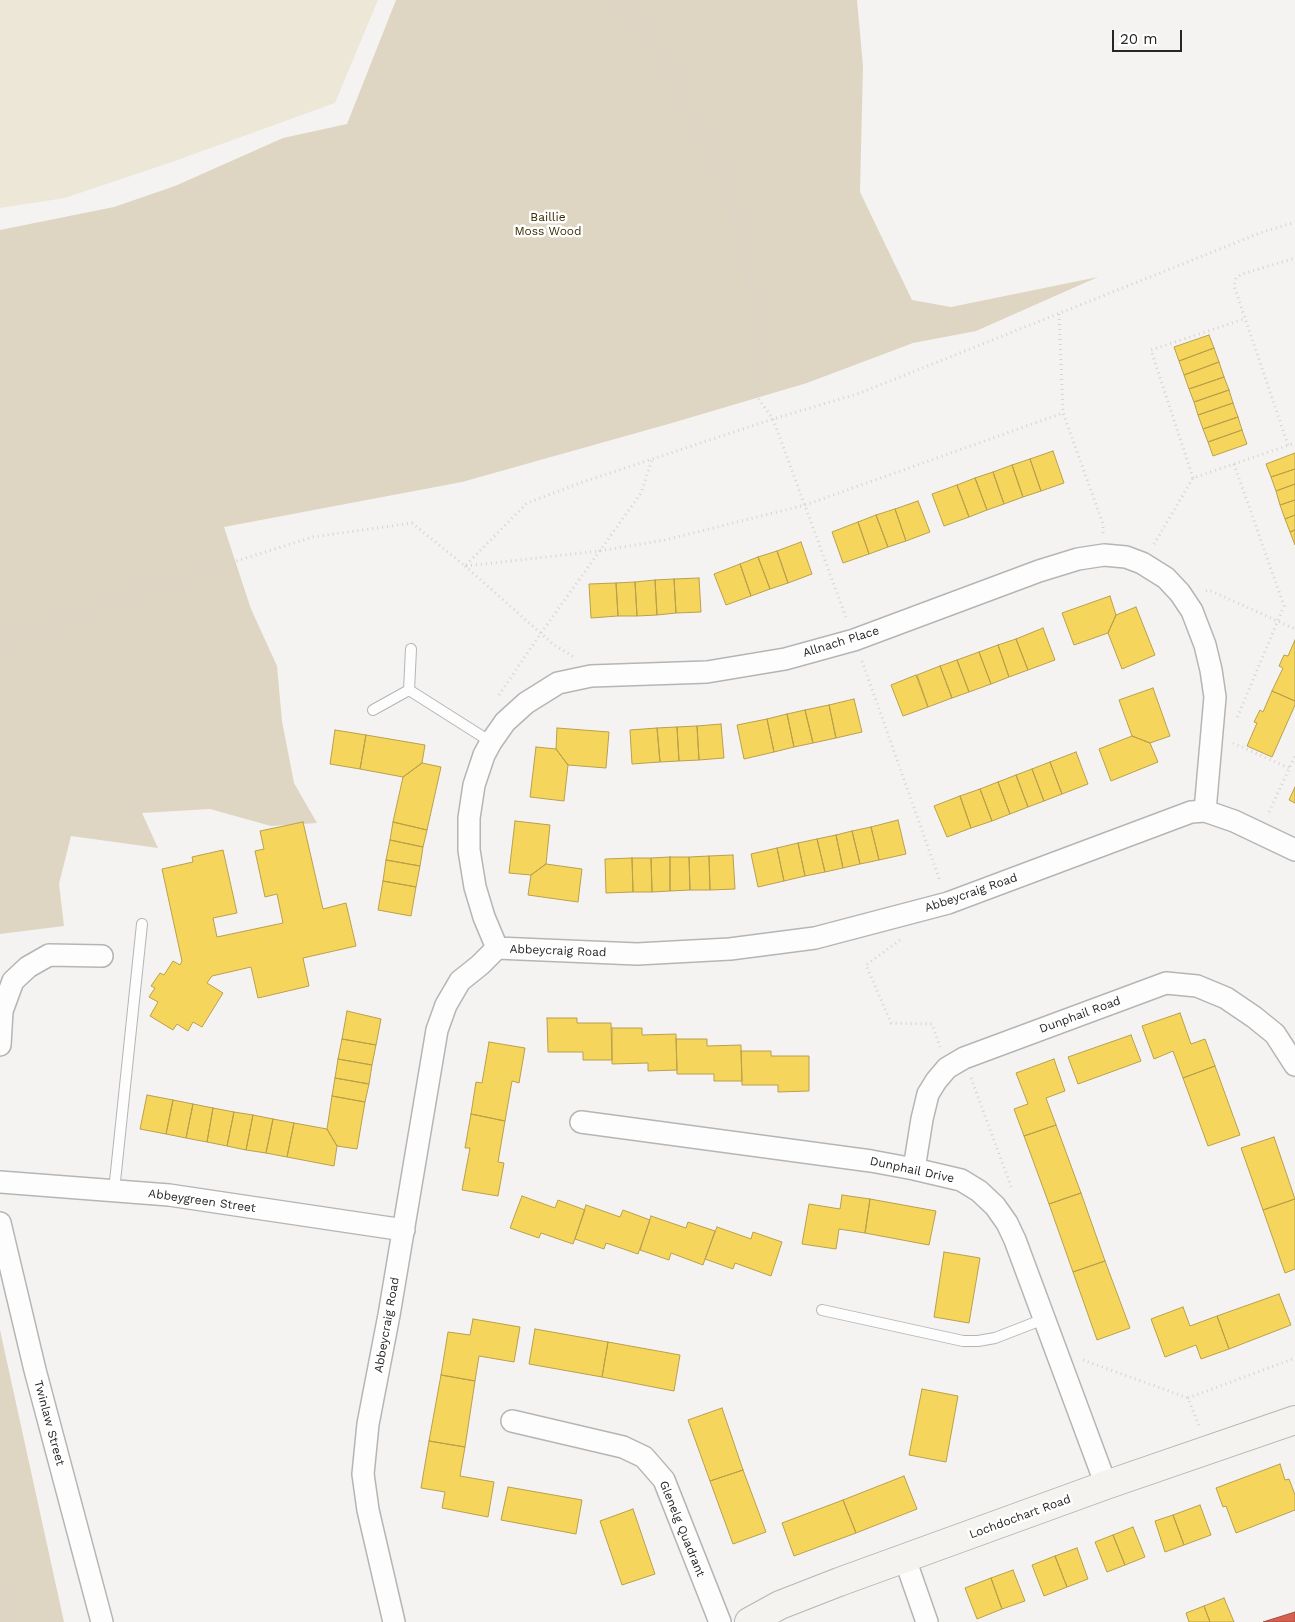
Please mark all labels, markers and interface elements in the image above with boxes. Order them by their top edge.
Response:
scale bar [1115,20,1185,52]
text: 20 m [1120,30,1158,48]
park label: Baillie Moss Wood [514,210,582,238]
street label: Allnach Place [801,624,881,660]
street label: Abbeycraig Road [923,870,1019,916]
street label: Abbeycraig Road [509,942,607,960]
street label: Dunphail Road [1037,994,1123,1036]
street label: Dunphail Drive [868,1154,956,1186]
street label: Abbeygreen Street [147,1186,257,1216]
street label: Abbeycraig Road [371,1276,403,1374]
street label: Twinlaw Street [31,1379,67,1467]
street label: Glenelg Quadrant [656,1479,708,1579]
street label: Lochdochart Road [967,1492,1073,1542]

